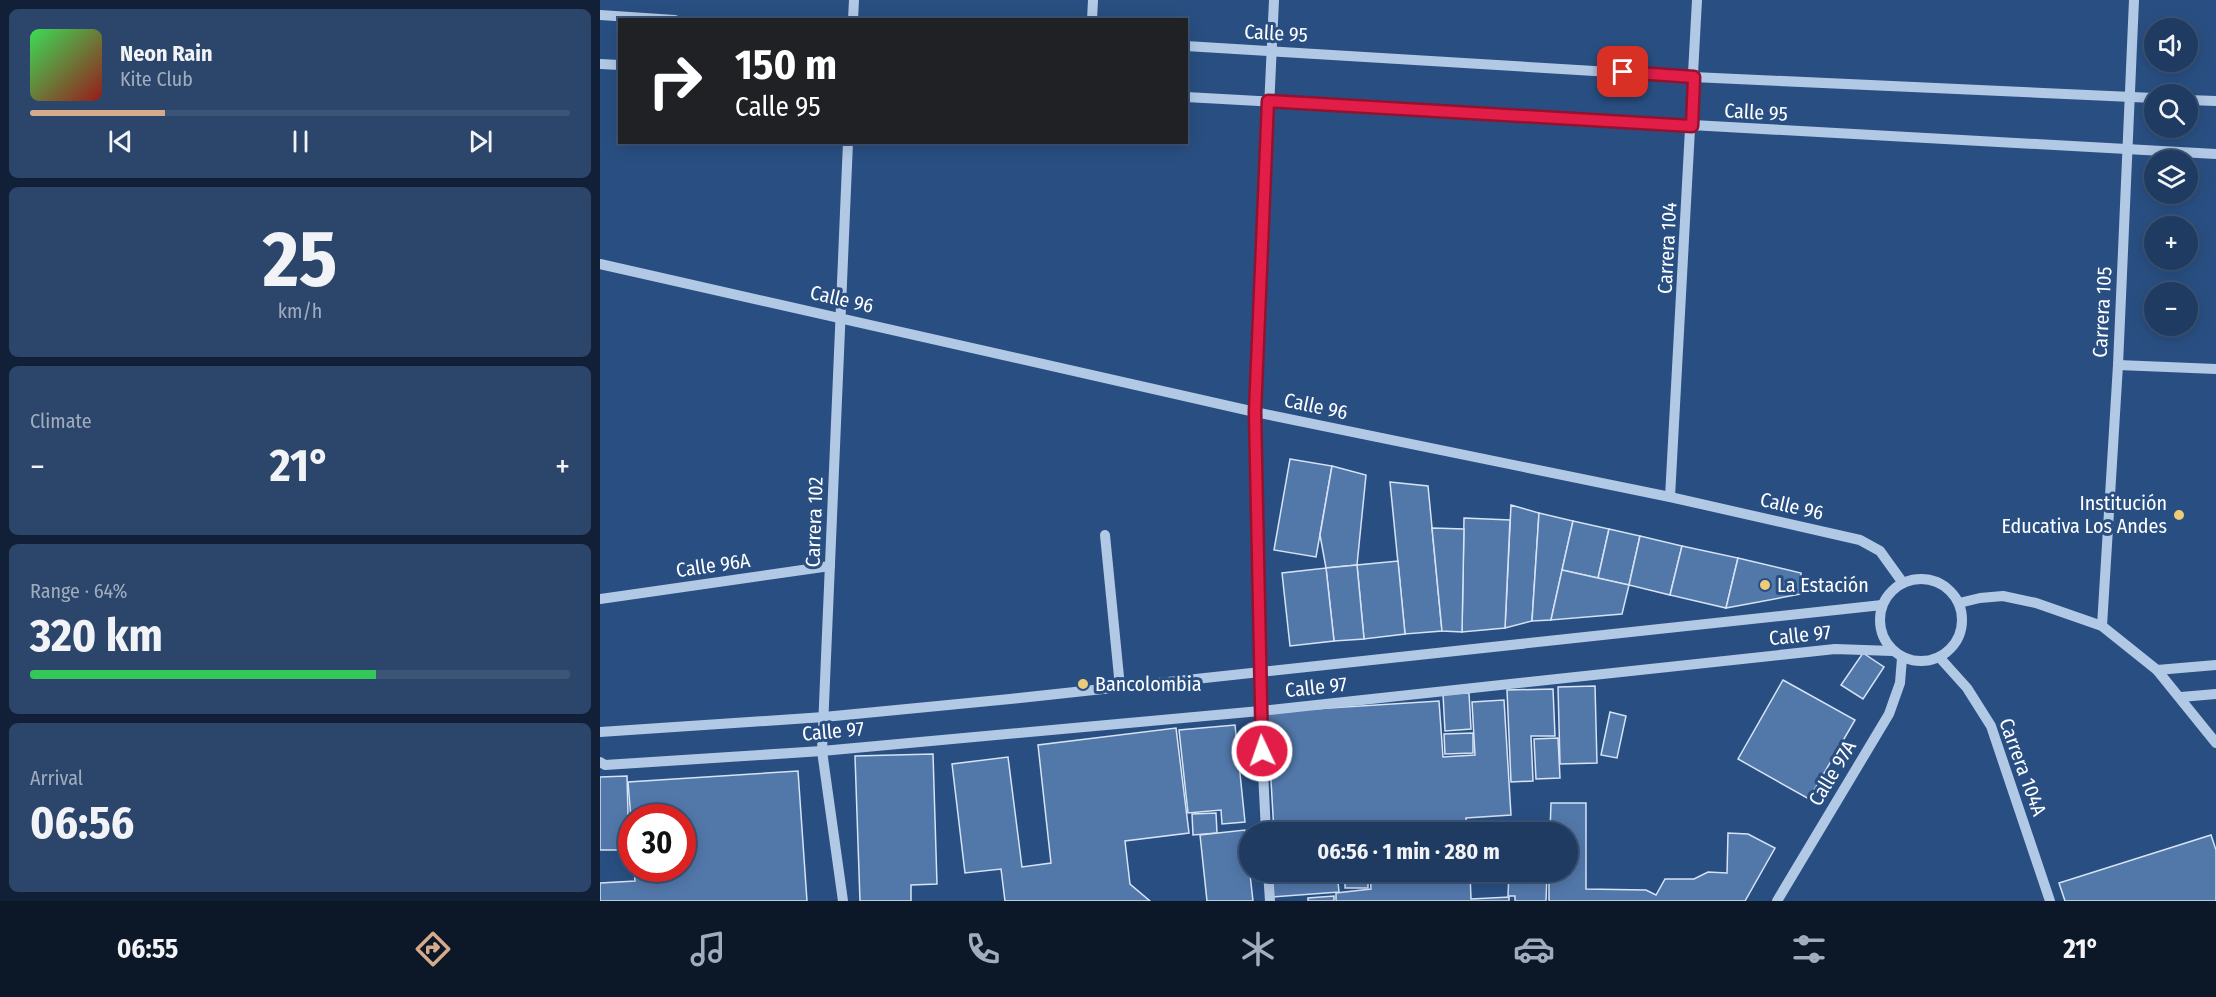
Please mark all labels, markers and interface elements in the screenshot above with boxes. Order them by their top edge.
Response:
map controls [2144,18,2198,336]
button: sound [2144,18,2198,72]
street label: Calle 95 [1244,19,1308,47]
text: Neon Rain [120,40,213,67]
text: 150 m [735,40,837,90]
icon: right [636,42,714,120]
pin [1597,46,1648,97]
icon: arrive [1606,55,1639,88]
text: Kite Club [120,67,193,91]
button: search [2144,84,2198,138]
text: Calle 95 [735,91,821,123]
street label: Calle 95 [1724,98,1788,126]
icon: previous [104,125,137,158]
icon: pause [284,125,317,158]
icon: next [464,125,497,158]
button: layers [2144,150,2198,204]
street label: Carrera 104 [1653,201,1681,294]
text: 25 [263,213,337,307]
button: + [2144,216,2198,270]
street label: Carrera 105 [2088,266,2116,358]
street label: Calle 96 [808,280,876,318]
button: − [2144,282,2198,336]
text: km/h [278,299,322,323]
street label: Calle 96 [1282,388,1350,424]
text: Climate [30,409,92,433]
text: 21° [270,439,330,493]
text: − [30,447,45,487]
text: + [555,447,570,487]
street label: Carrera 102 [800,476,828,568]
street label: Calle 96 [1758,487,1826,525]
place label: Institución Educativa Los Andes [2002,491,2167,538]
marker: Institución Educativa Los Andes [2172,508,2186,522]
street label: Calle 96A [674,548,752,582]
place label: La Estación [1777,573,1869,597]
marker: La Estación [1758,578,1772,592]
text: Range · 64% [30,579,127,603]
text: 320 km [30,609,163,663]
street label: Calle 97 [1768,620,1832,650]
place label: Bancolombia [1095,672,1202,696]
street label: Calle 97 [1284,672,1348,702]
marker: Bancolombia [1076,677,1090,691]
street label: Carrera 104A [1994,715,2052,820]
street label: Calle 97 [801,716,865,746]
position arrow [1230,719,1294,783]
street label: Calle 97A [1803,736,1861,810]
text: Arrival [30,766,83,790]
text: 06:56 [30,796,134,850]
speed limit sign: 30 [618,804,696,882]
text: 06:56 · 1 min · 280 m [1317,838,1500,865]
icon: directions [412,928,454,970]
icon: music [687,928,729,970]
icon: phone [962,928,1004,970]
icon: climate [1237,928,1279,970]
icon: car [1513,928,1555,970]
icon: filters [1788,928,1830,970]
text: 06:55 [117,933,178,965]
text: 21° [2063,933,2099,965]

